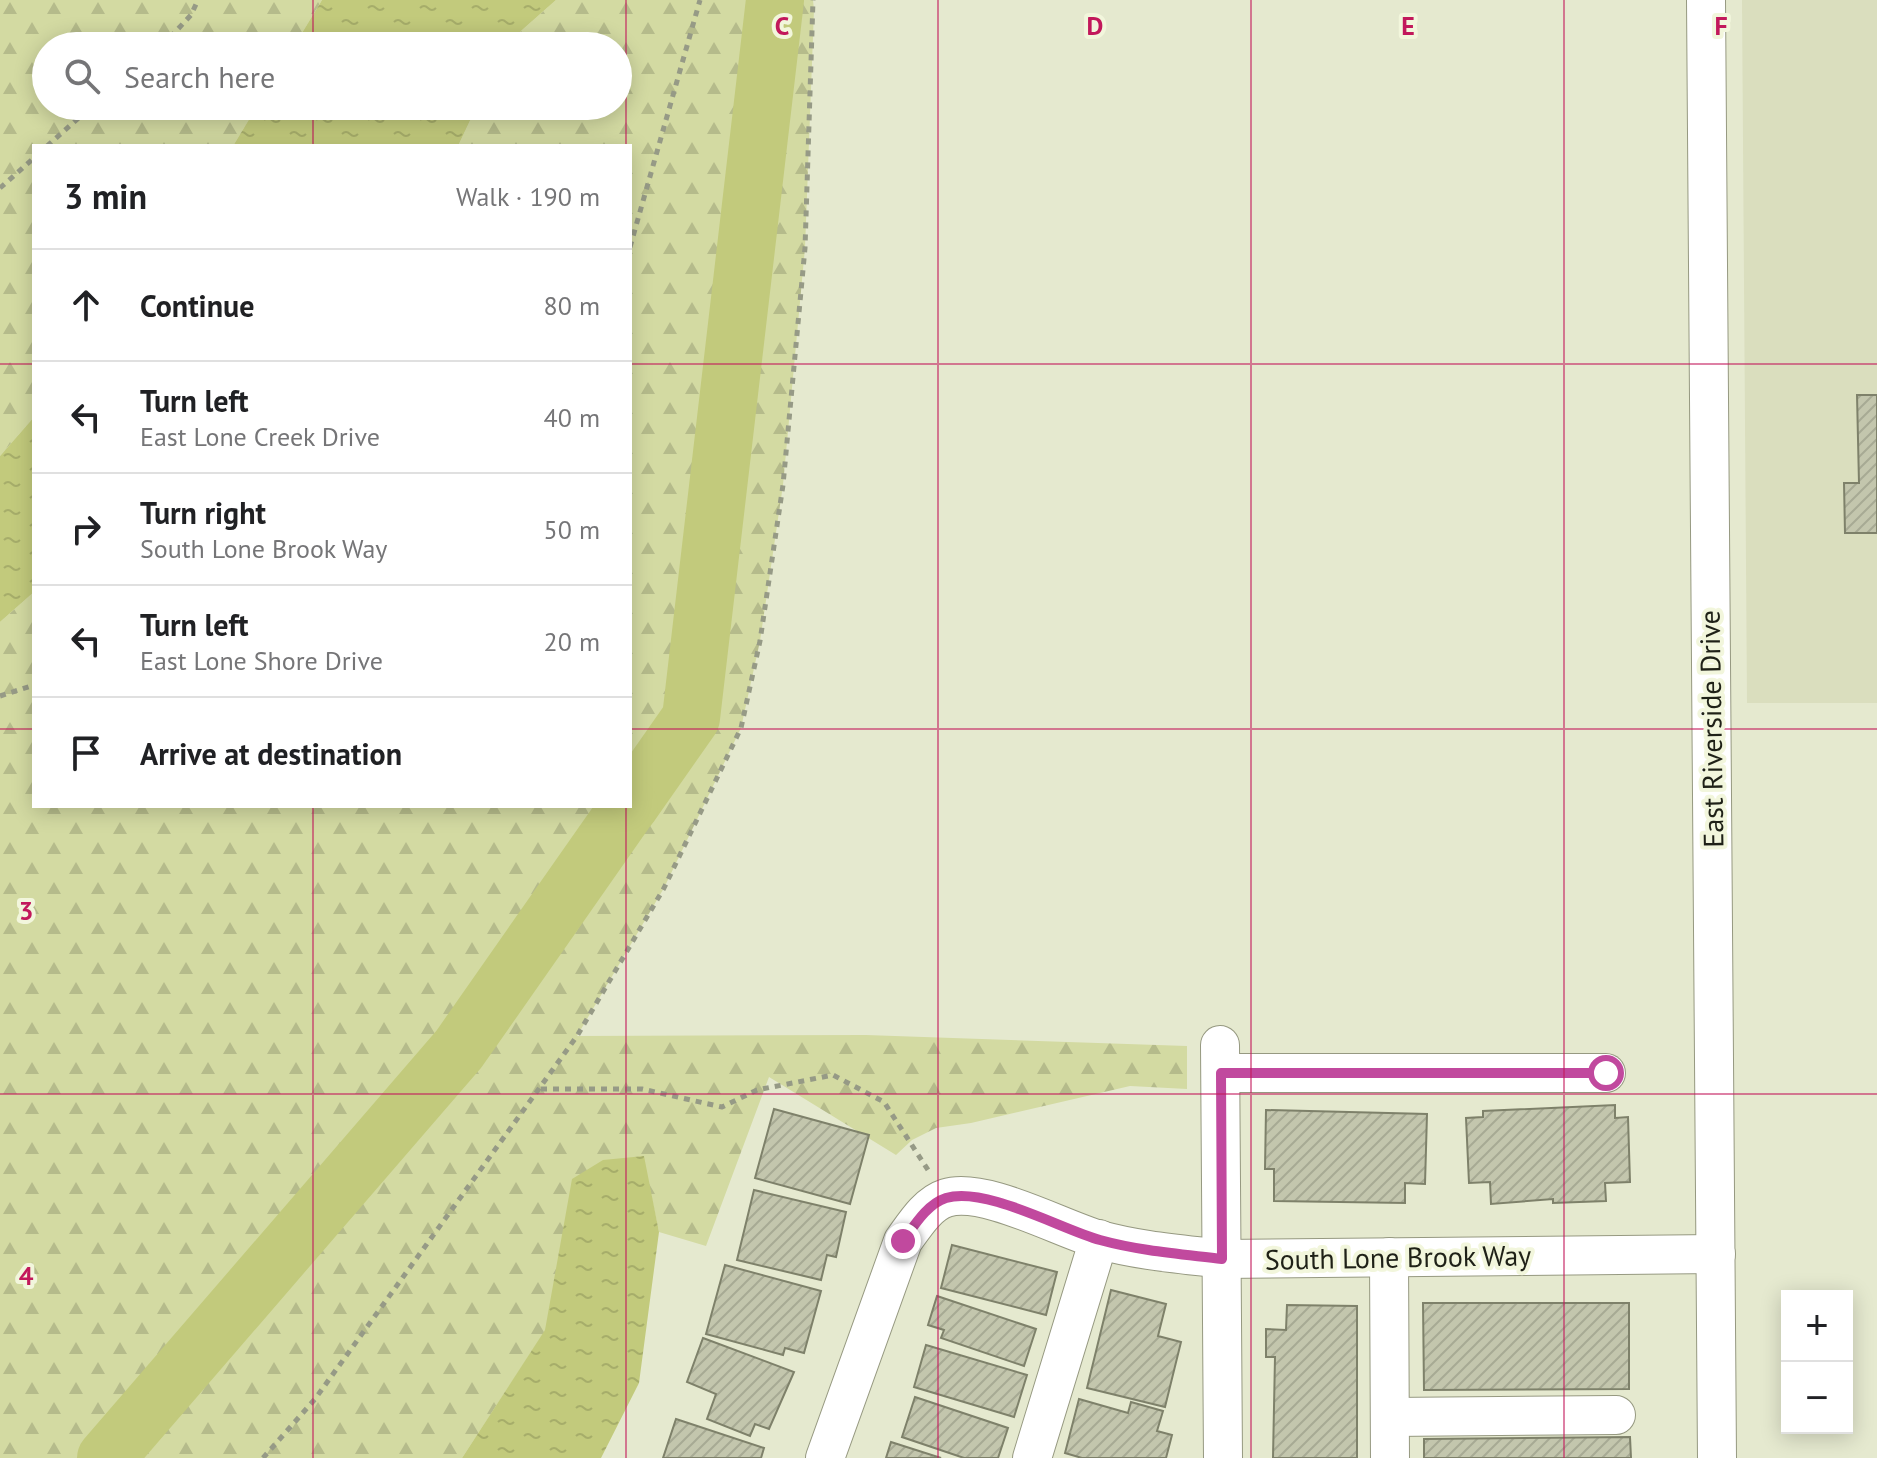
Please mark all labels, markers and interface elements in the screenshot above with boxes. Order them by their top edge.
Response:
text: C [775,9,789,42]
text: D [1087,9,1103,42]
text: E [1401,9,1415,42]
text: F [1714,9,1728,42]
search box [32,32,632,120]
icon: search [60,54,104,98]
text: Search here [124,57,275,96]
text: 3 min [64,174,147,218]
text: Walk · 190 m [456,180,600,213]
icon: ahead [64,283,108,327]
text: Continue [140,286,254,325]
text: 80 m [544,289,600,322]
text: Turn left [140,381,248,420]
icon: left [64,395,108,439]
text: 40 m [544,401,600,434]
text: East Lone Creek Drive [140,420,380,453]
text: Turn right [140,493,266,532]
icon: right [64,507,108,551]
text: 50 m [544,513,600,546]
text: South Lone Brook Way [140,532,387,565]
text: Turn left [140,605,248,644]
street label: East Riverside Drive [1690,610,1732,848]
icon: left [64,619,108,663]
text: 20 m [544,625,600,658]
text: East Lone Shore Drive [140,644,383,677]
icon: arrive [64,731,108,775]
text: Arrive at destination [140,734,402,773]
text: 3 [19,894,33,927]
route start [1588,1055,1624,1091]
route end [885,1223,921,1259]
street label: South Lone Brook Way [1264,1236,1532,1278]
text: 4 [19,1259,34,1292]
map controls [1781,1290,1853,1434]
button: + [1781,1290,1853,1362]
button: − [1781,1362,1853,1434]

